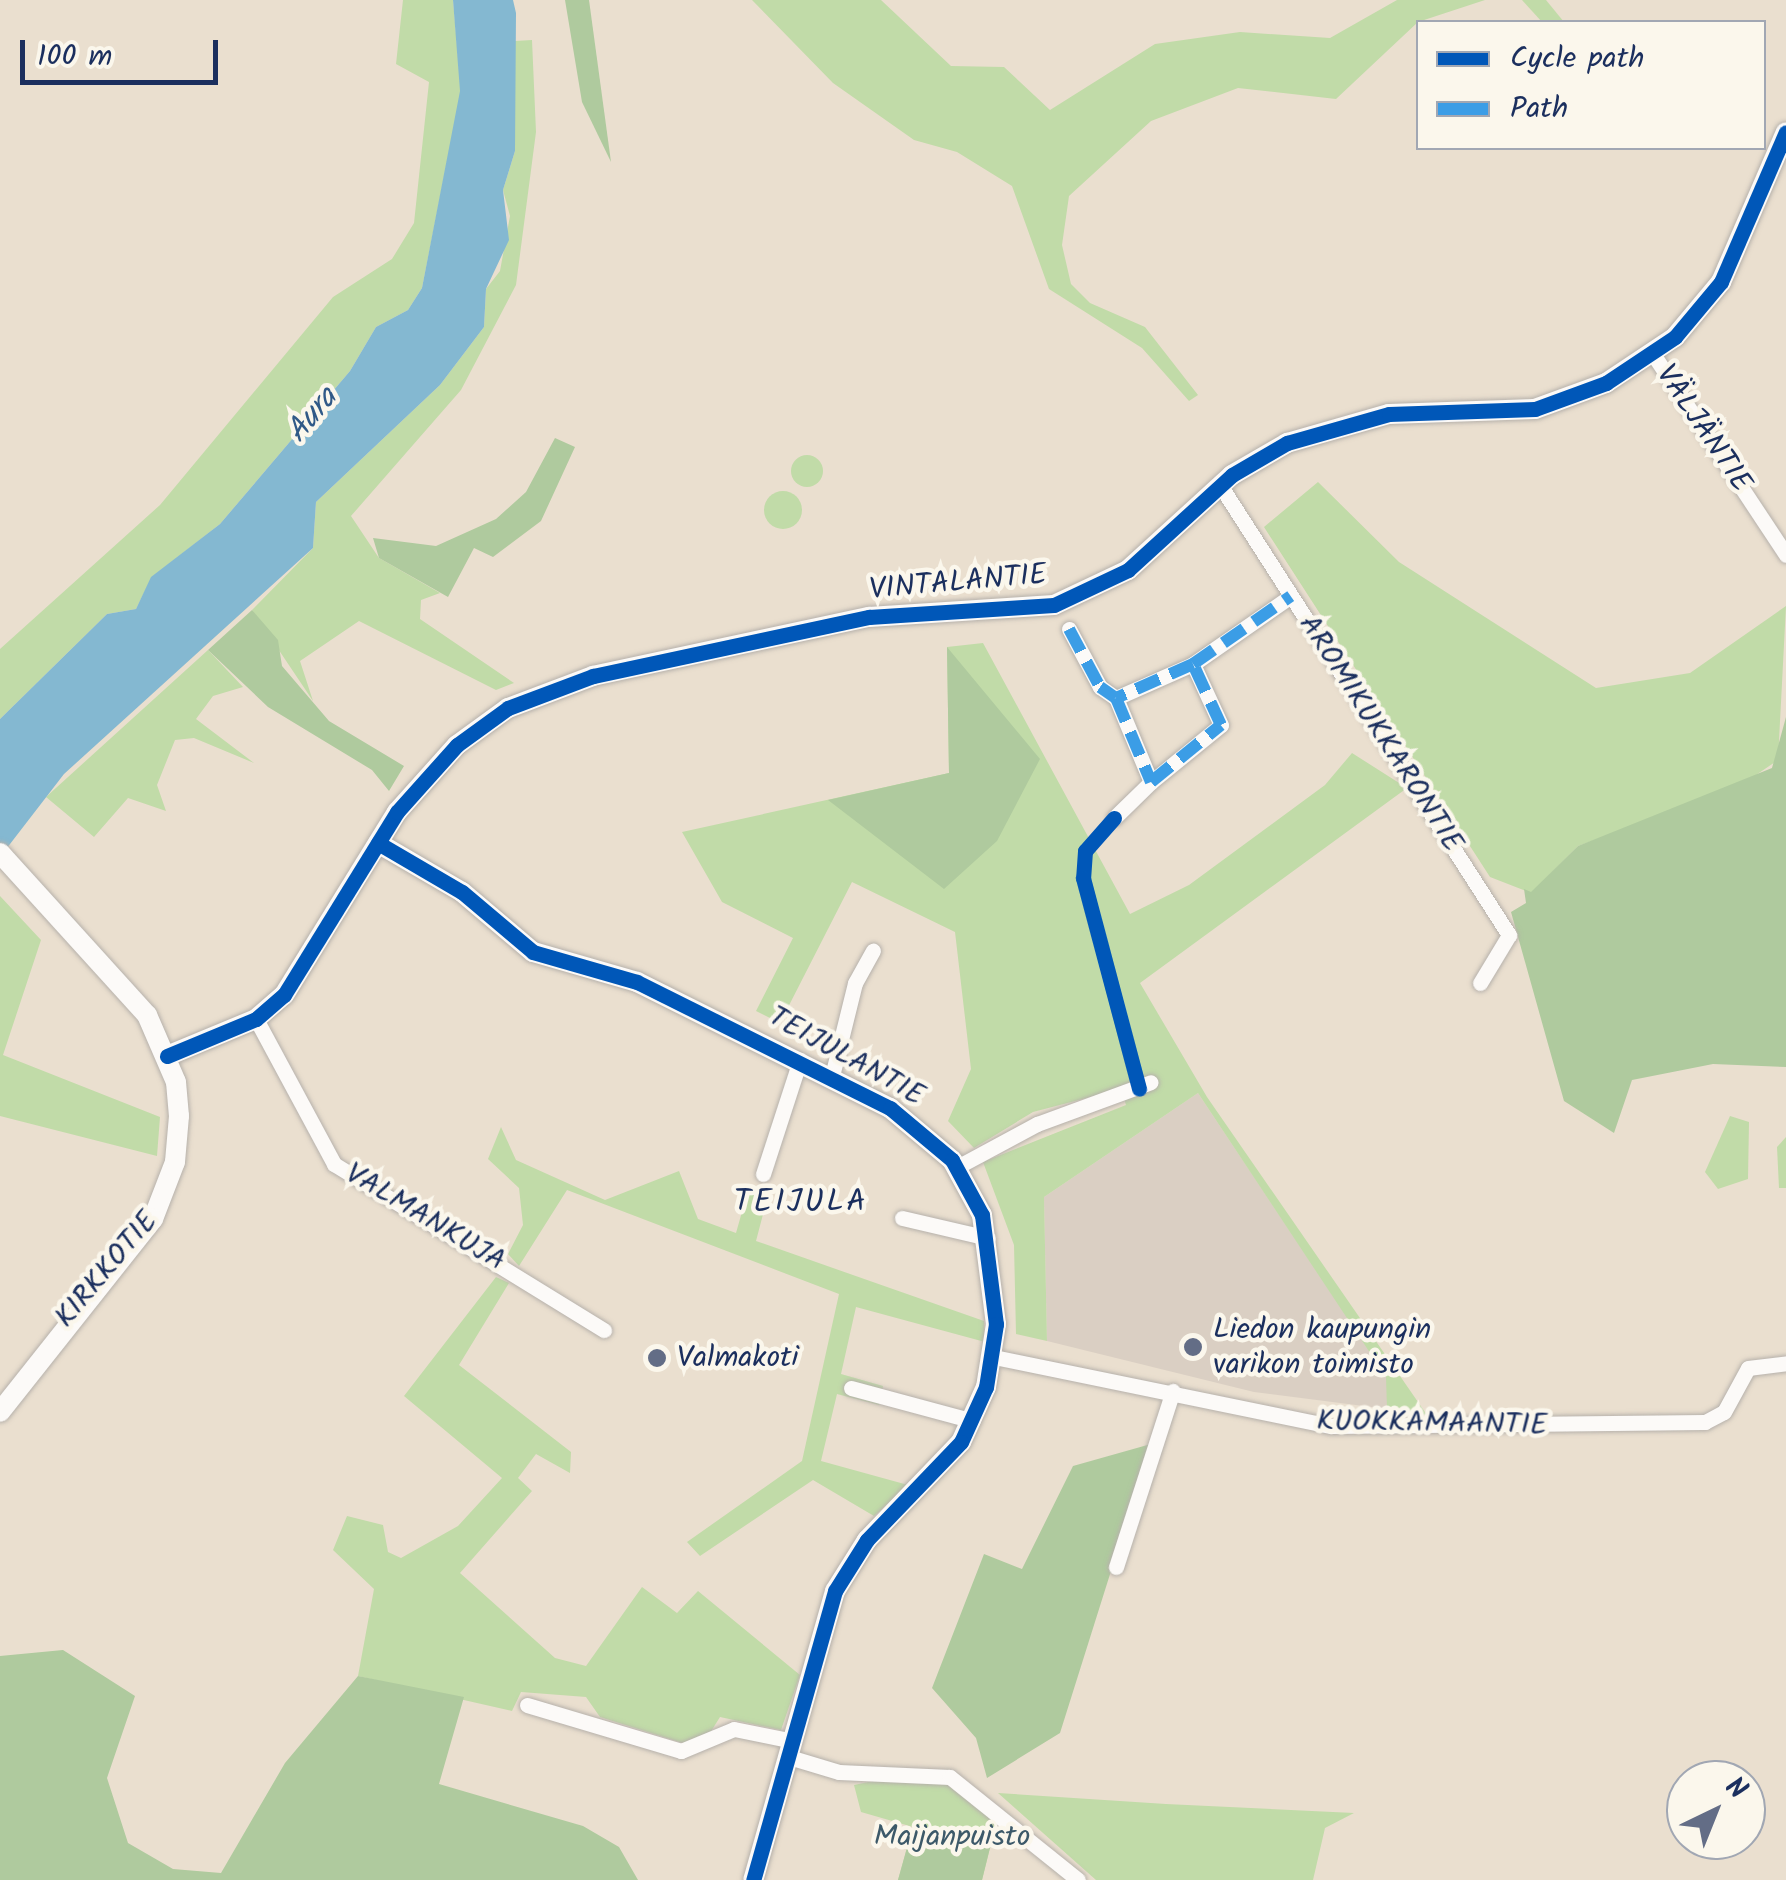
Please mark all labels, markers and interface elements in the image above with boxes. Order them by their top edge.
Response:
scale bar [25,20,222,82]
legend [1416,20,1766,150]
text: 100 m [37,33,112,81]
text: Cycle path [1510,35,1644,83]
text: Path [1510,85,1568,133]
street label: VÄLJÄNTIE [1647,358,1759,500]
water label: Aura [279,381,347,451]
street label: VINTALANTIE [868,557,1048,609]
street label: AROMIKUKKARONTIE [1290,609,1470,859]
street label: TEIJULANTIE [762,999,930,1115]
street label: VALMANKUJA [338,1156,512,1280]
district label: TEIJULA [734,1184,868,1222]
street label: KIRKKOTIE [48,1204,166,1336]
place label: Liedon kaupungin varikon toimisto [1213,1312,1431,1382]
marker: Liedon kaupungin varikon toimisto [1182,1336,1204,1358]
place label: Valmakoti [677,1340,799,1376]
marker: Valmakoti [646,1347,668,1369]
street label: KUOKKAMAANTIE [1316,1404,1548,1444]
north arrow [1666,1760,1766,1860]
text: N [1714,1767,1757,1812]
park label: Maijanpuisto [874,1819,1030,1855]

